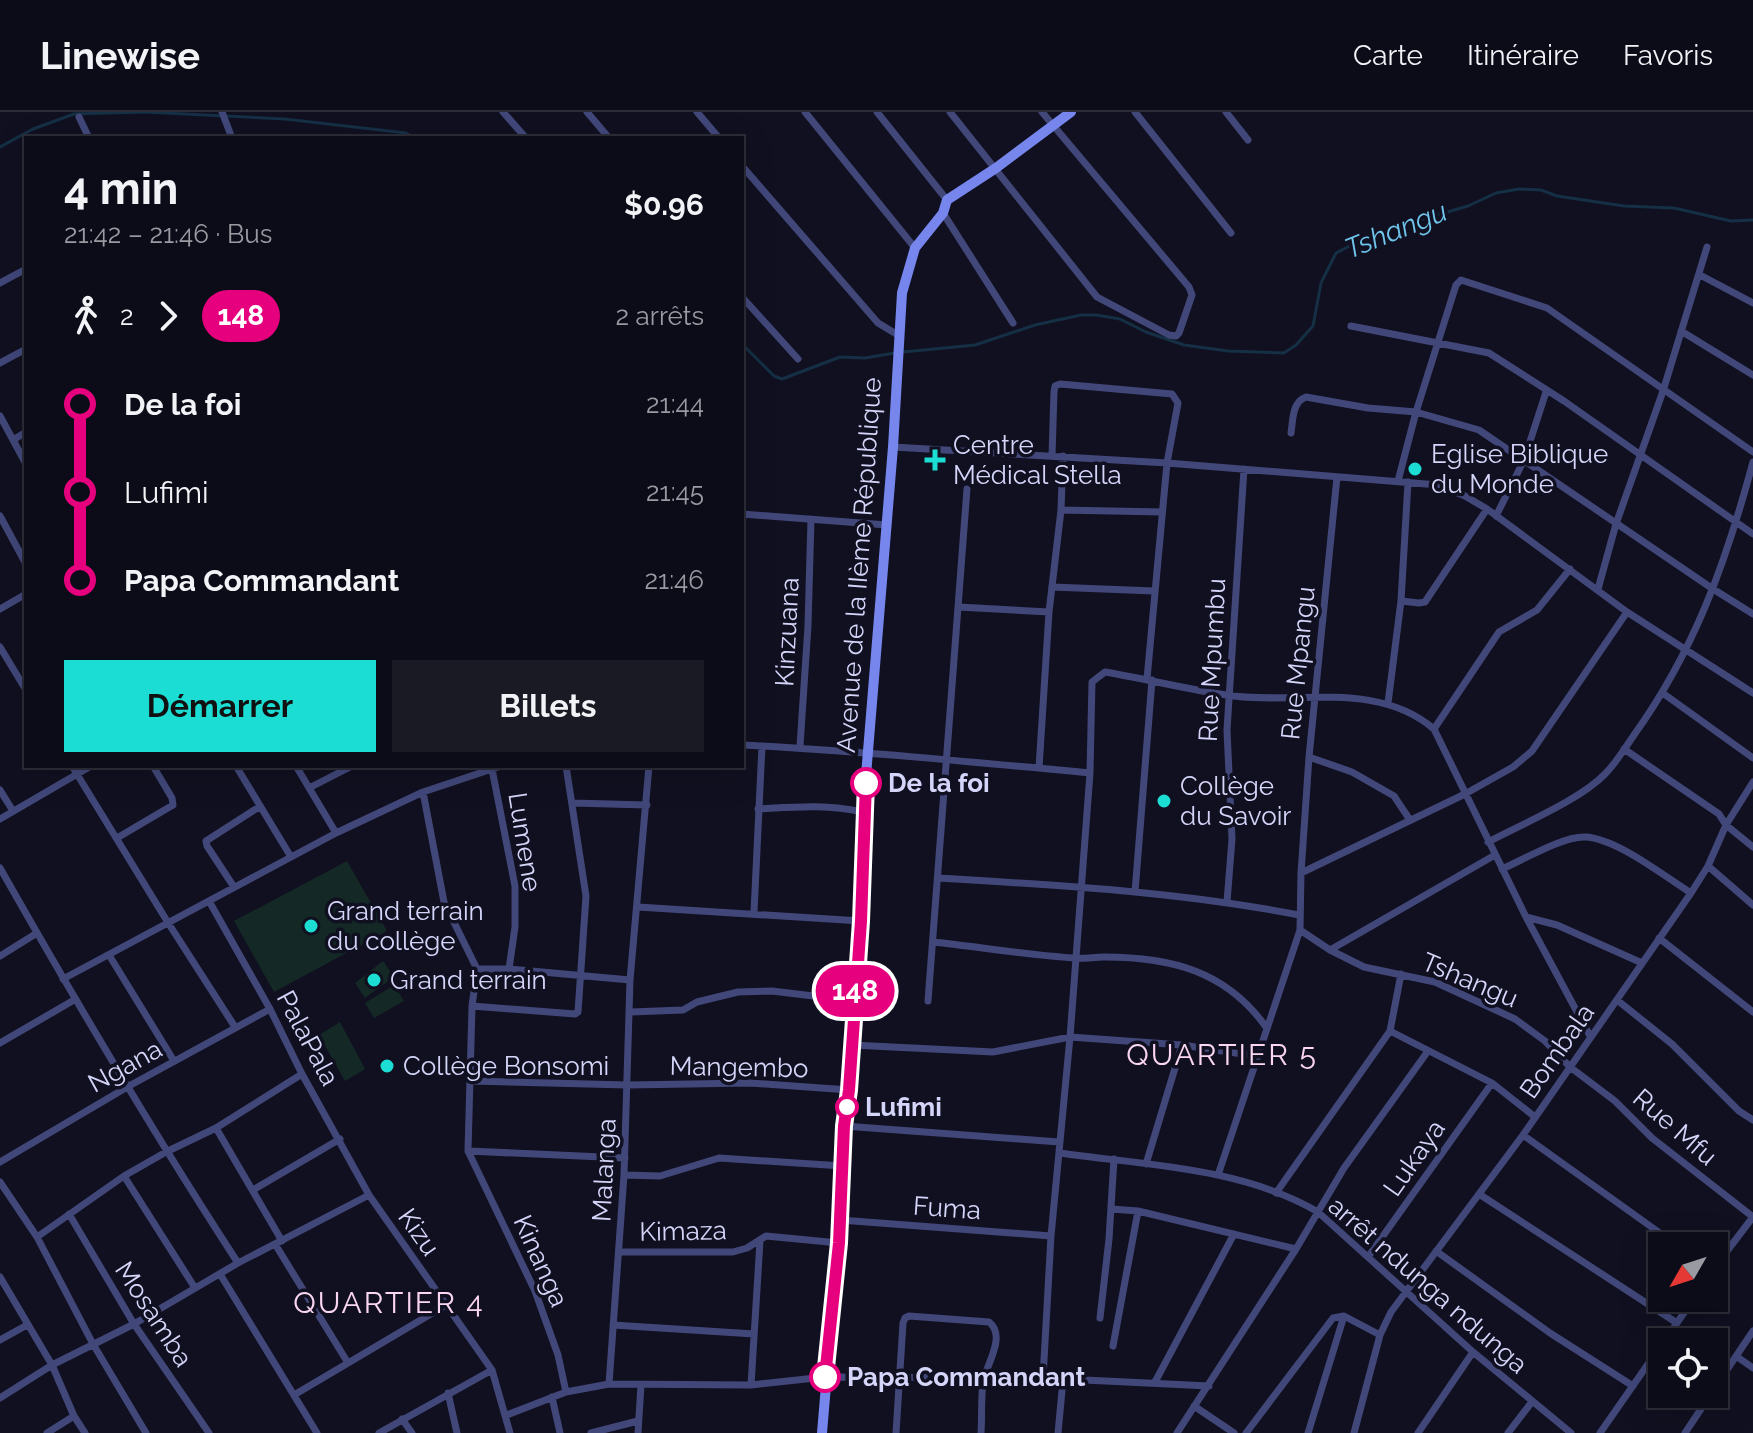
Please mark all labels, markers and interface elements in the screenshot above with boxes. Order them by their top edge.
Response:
text: Linewise [40,33,200,78]
text: Carte [1353,39,1423,72]
text: Itinéraire [1467,39,1579,72]
text: Favoris [1623,39,1713,72]
text: 4 min [64,163,178,214]
text: $0.96 [624,187,704,222]
water label: Tshangu [1340,195,1452,265]
text: 21:42 – 21:46 · Bus [64,219,272,249]
icon: walk [64,294,108,338]
icon: forward [146,294,190,338]
text: 148 [218,299,264,332]
text: 2 [120,301,134,331]
text: 2 arrêts [615,301,704,331]
street label: Avenue de la IIème République [831,376,887,754]
text: De la foi [124,387,241,422]
text: 21:44 [646,389,704,419]
place label: Centre Médical Stella [953,430,1122,490]
place label: Eglise Biblique du Monde [1431,439,1608,499]
marker: Centre Médical Stella [924,449,946,471]
marker: Eglise Biblique du Monde [1406,460,1424,478]
text: Lufimi [124,475,209,510]
text: 21:45 [646,477,704,507]
text: Papa Commandant [124,563,399,598]
text: 21:46 [645,565,704,595]
street label: Kinzuana [769,577,805,687]
street label: Rue Mpumbu [1193,577,1231,743]
street label: Rue Mpangu [1275,585,1321,741]
button: Démarrer [64,660,376,752]
button: Billets [392,660,704,752]
marker: De la foi [851,768,881,798]
place label: De la foi [888,768,990,798]
place label: Collège du Savoir [1180,771,1291,831]
street label: Lumene [502,790,548,894]
marker: Collège du Savoir [1155,792,1173,810]
place label: Grand terrain du collège [327,896,484,956]
marker: Grand terrain du collège [302,917,320,935]
street label: Tshangu [1417,946,1523,1014]
place label: Grand terrain [390,965,547,995]
line badge: 148 [809,965,901,1017]
marker: Grand terrain [365,971,383,989]
text: 148 [832,974,878,1007]
street label: PalaPala [271,986,345,1090]
street label: Bombala [1514,998,1600,1104]
street label: Ngana [83,1034,167,1098]
district label: QUARTIER 5 [1126,1037,1318,1072]
place label: Collège Bonsomi [403,1051,609,1081]
street label: Mangembo [669,1051,809,1083]
marker: Collège Bonsomi [378,1057,396,1075]
street label: Rue Mfu [1627,1083,1723,1171]
place label: Lufimi [865,1092,942,1122]
marker: Lufimi [836,1096,858,1118]
street label: Lukaya [1377,1114,1451,1202]
street label: Malanga [586,1118,622,1222]
street label: Fuma [912,1191,982,1225]
street label: arrêt ndunga ndunga [1323,1191,1533,1379]
street label: Kizu [392,1203,446,1261]
street label: Kinanga [508,1211,574,1311]
street label: Kimaza [639,1215,727,1247]
north arrow [1648,1232,1728,1312]
map controls [1648,1232,1728,1408]
street label: Mosamba [109,1256,199,1372]
district label: QUARTIER 4 [293,1285,485,1320]
button: locate [1648,1328,1728,1408]
marker: Papa Commandant [810,1362,840,1392]
place label: Papa Commandant [847,1362,1085,1392]

